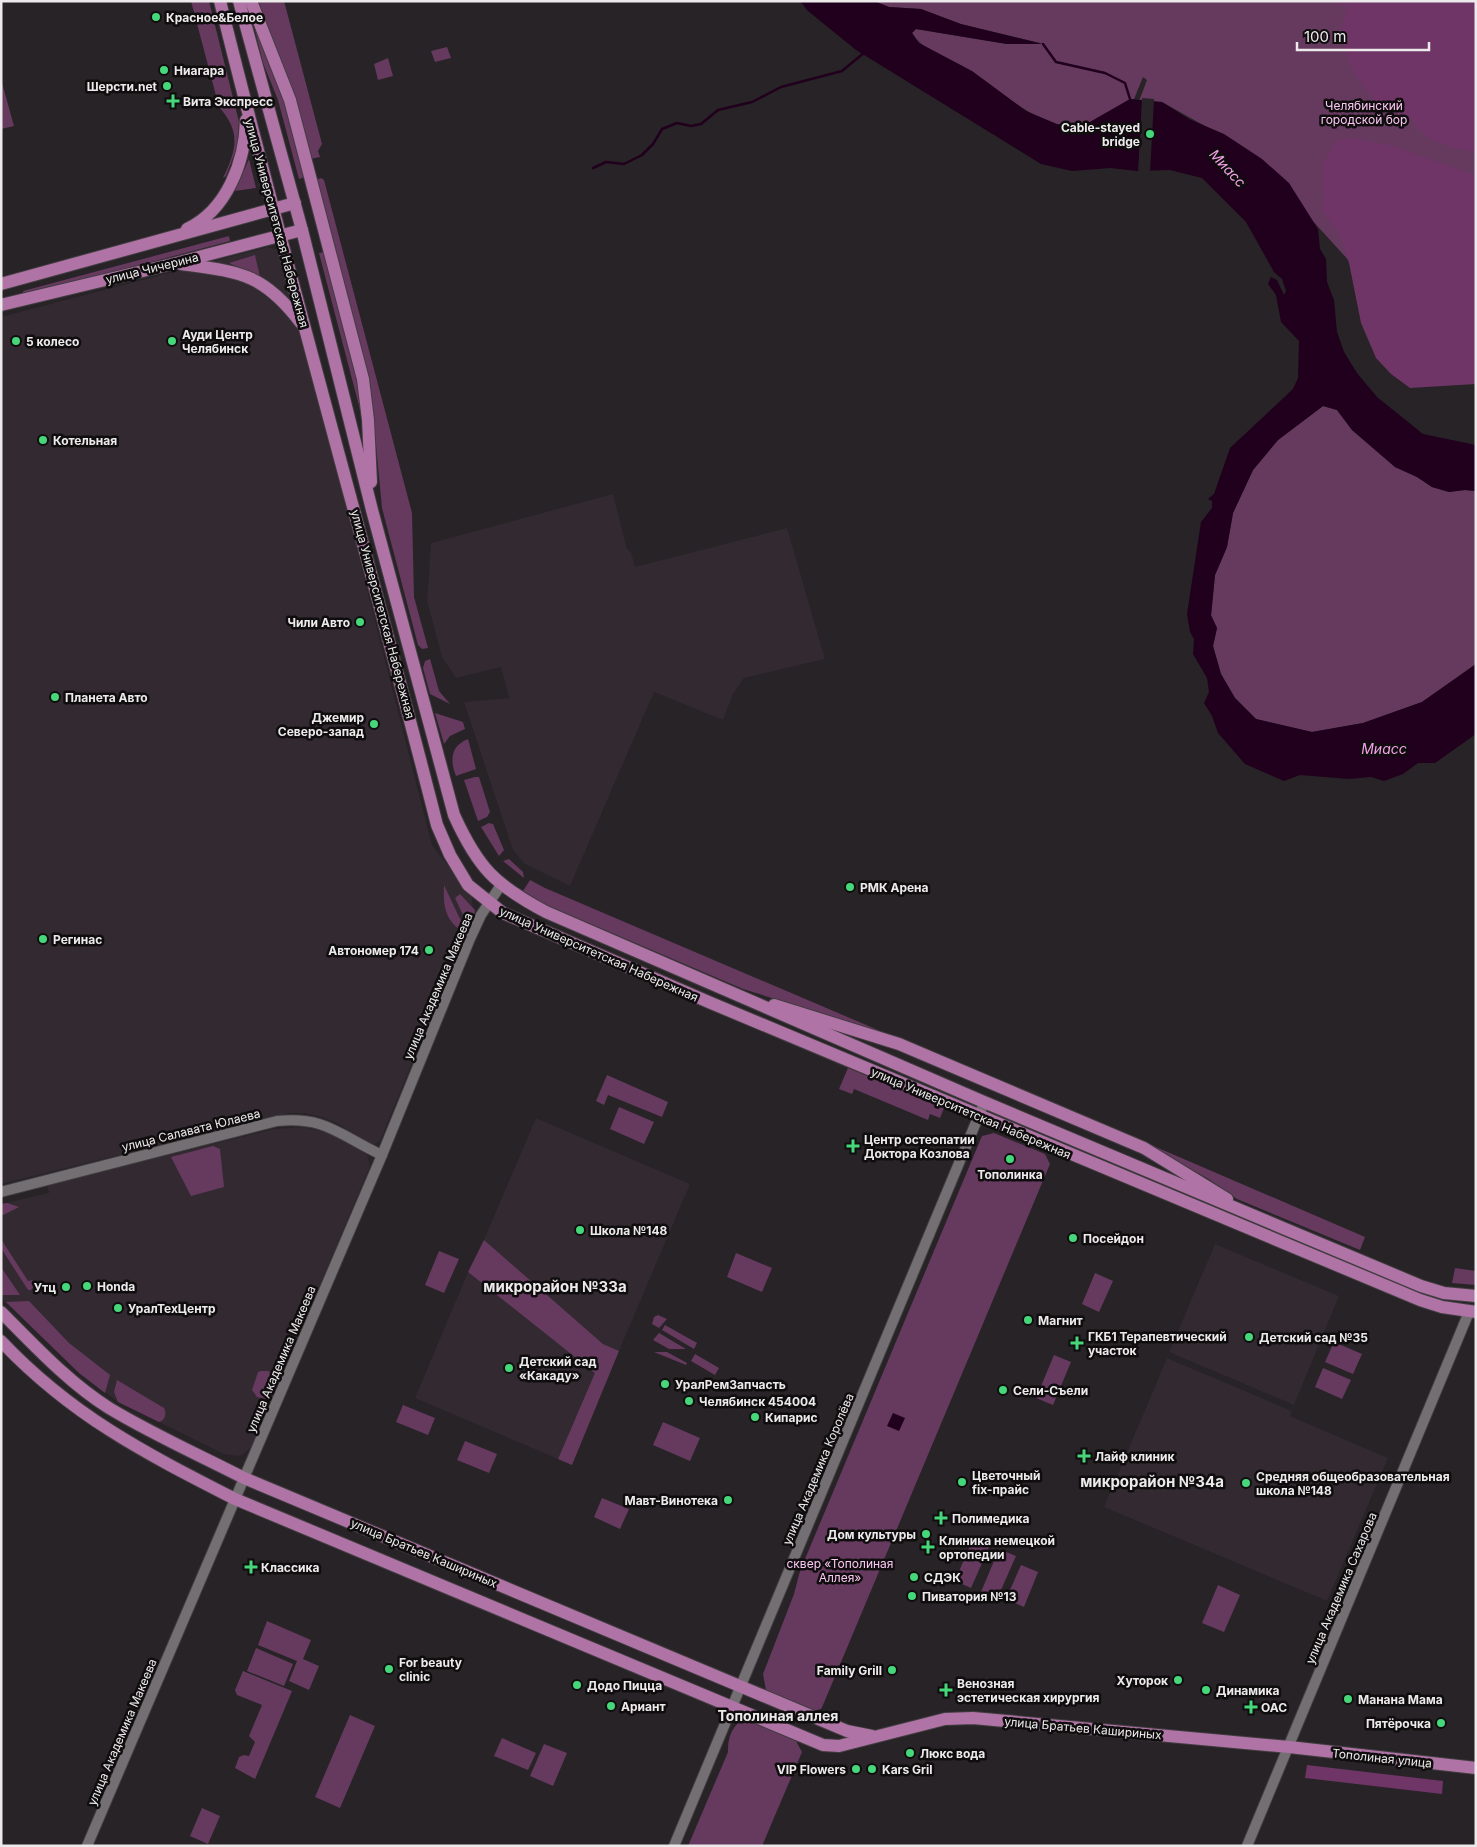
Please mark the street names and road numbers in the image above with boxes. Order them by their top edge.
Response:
street label: улица Университетская Набережная [242,117,312,329]
street label: улица Чичерина [104,249,200,287]
street label: улица Университетская Набережная [348,508,418,720]
street label: улица Университетская Набережная [497,903,701,1005]
street label: улица Академика Макеева [400,910,476,1062]
street label: улица Университетская Набережная [869,1064,1073,1162]
street label: улица Салавата Юлаева [120,1106,262,1154]
street label: улица Академика Макеева [243,1283,319,1435]
street label: улица Академика Королёва [779,1391,857,1547]
street label: улица Академика Сахарова [1302,1510,1380,1666]
street label: улица Братьев Кашириных [348,1515,500,1591]
street label: улица Академика Макеева [84,1656,160,1808]
street label: улица Братьев Кашириных [1004,1714,1163,1742]
street label: Тополиная улица [1331,1745,1433,1771]

